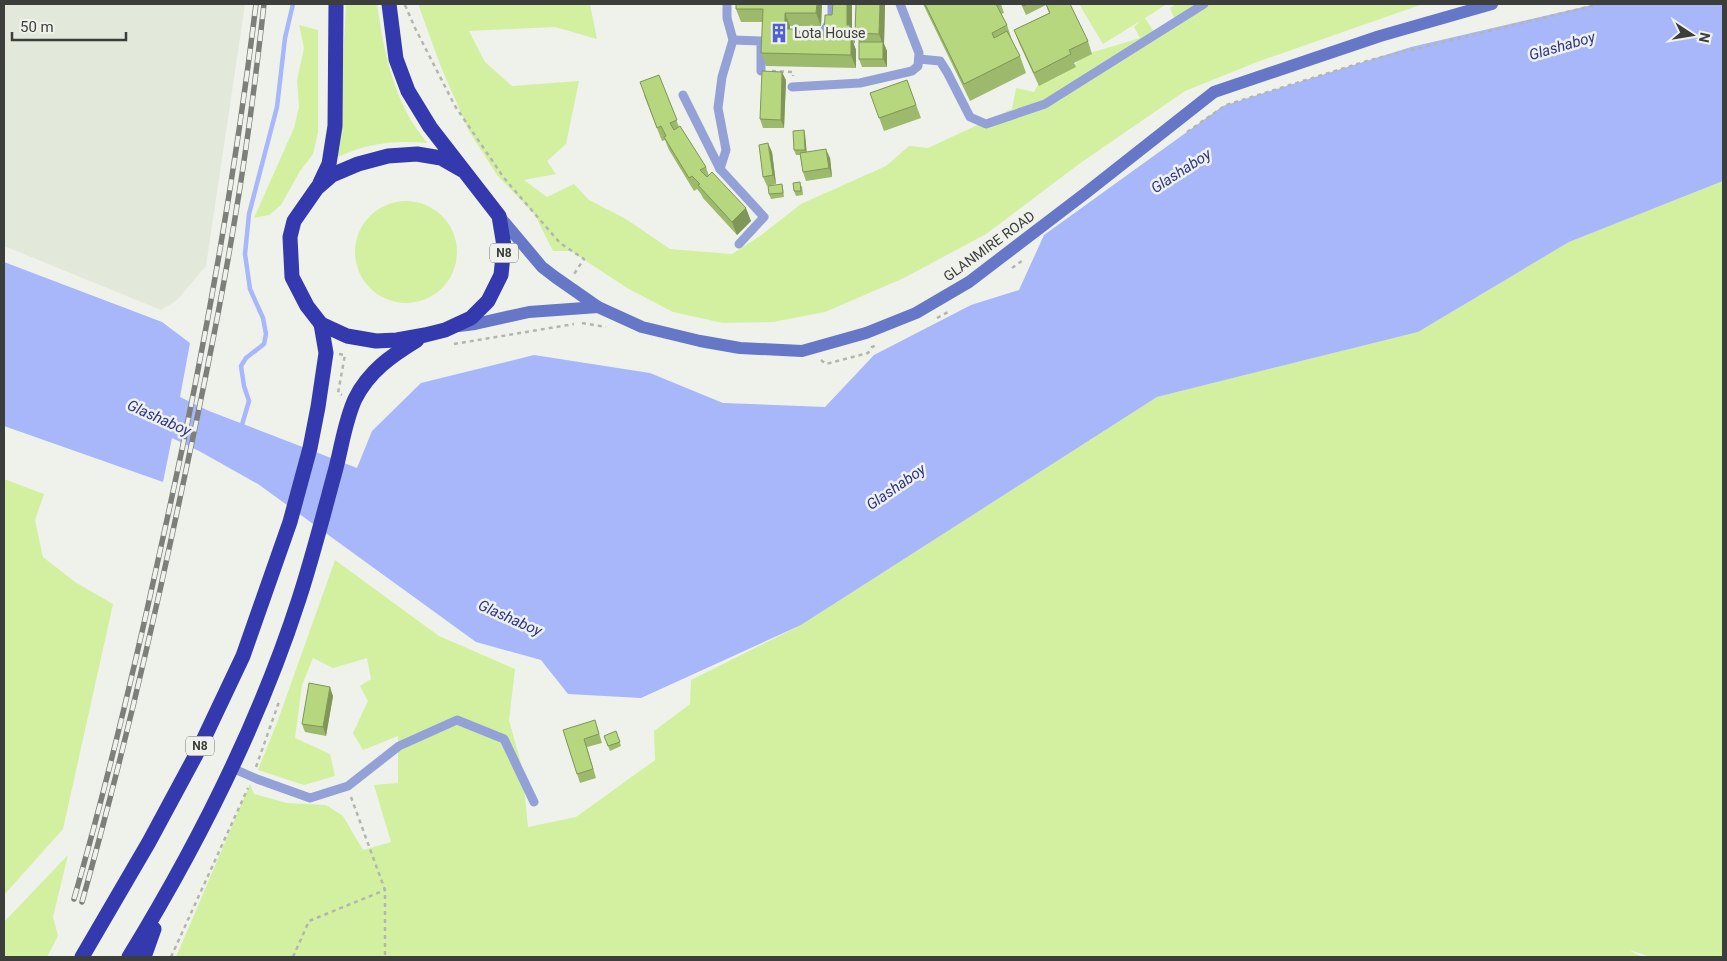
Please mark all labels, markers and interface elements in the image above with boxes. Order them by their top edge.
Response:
scale bar [12,10,126,42]
north arrow [1667,10,1717,60]
text: 50 m [20,18,54,36]
building icon: Lota House [768,22,790,44]
place label: Lota House [794,25,866,41]
water label: Glashaboy [1527,28,1598,64]
text: N [1696,31,1714,44]
water label: Glashaboy [1148,144,1215,197]
street label: GLANMIRE ROAD [940,208,1038,284]
road number: N8 [490,244,518,262]
water label: Glashaboy [124,396,195,441]
water label: Glashaboy [863,459,930,514]
water label: Glashaboy [475,596,546,641]
road number: N8 [186,736,214,756]

